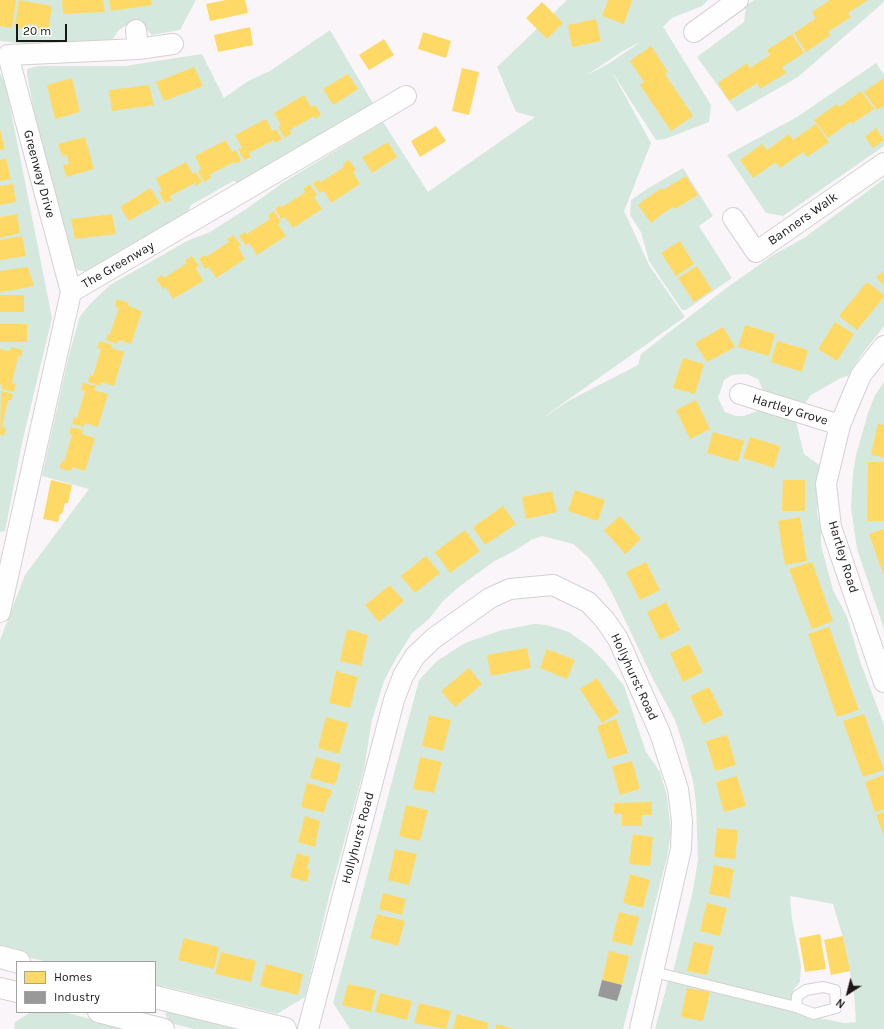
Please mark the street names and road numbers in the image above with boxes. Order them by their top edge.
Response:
street label: Greenway Drive [20,128,58,220]
street label: Banners Walk [765,189,841,249]
street label: The Greenway [79,238,157,292]
street label: Hartley Grove [750,391,830,429]
street label: Hartley Road [825,519,861,595]
street label: Hollyhurst Road [607,631,661,723]
street label: Hollyhurst Road [338,790,378,886]

